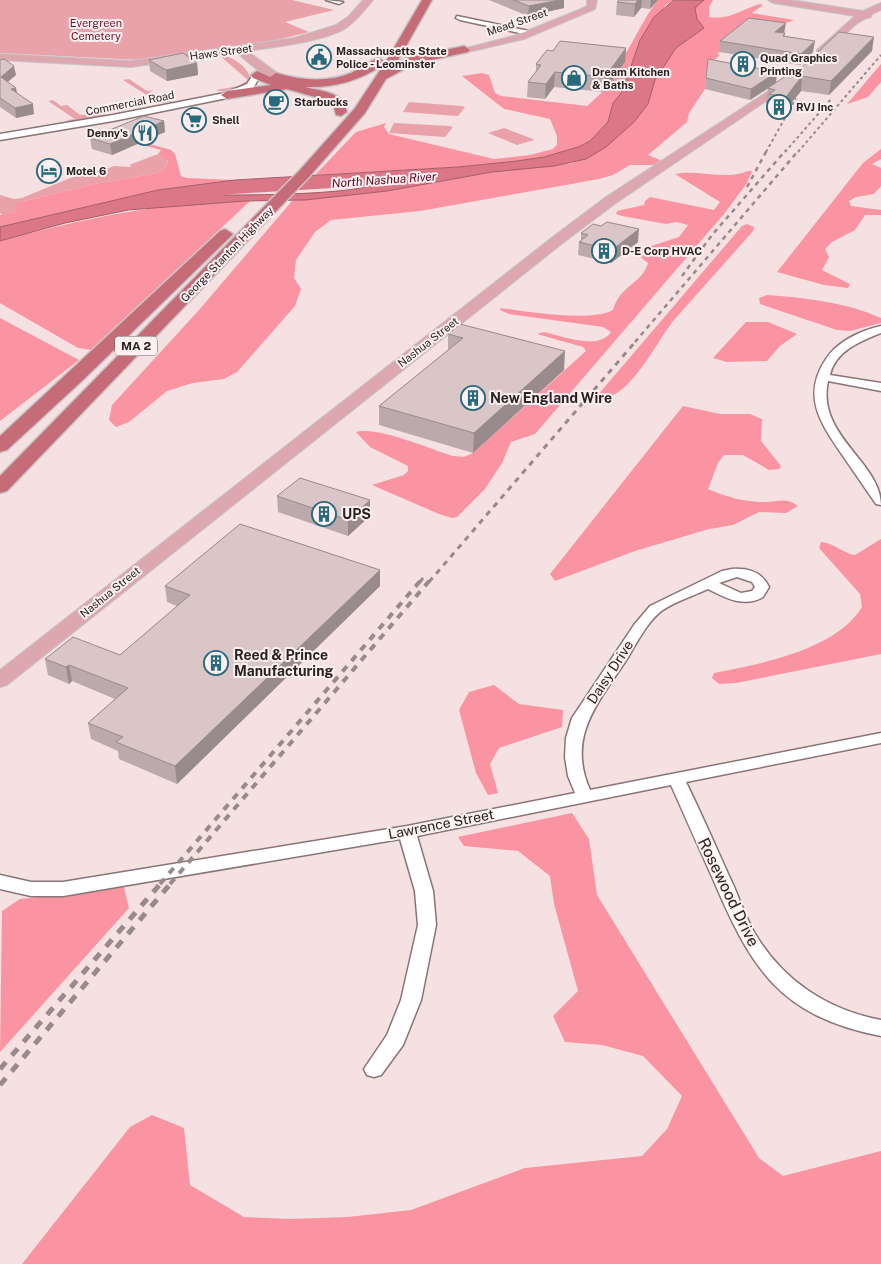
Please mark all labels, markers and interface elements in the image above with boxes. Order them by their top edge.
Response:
street label: Mead Street [485,6,549,38]
park label: Evergreen Cemetery [70,17,122,42]
street label: Haws Street [189,42,253,62]
public building icon: Massachusetts State Police - Leominster [306,44,332,70]
place label: Massachusetts State Police - Leominster [336,45,447,70]
building icon: Quad Graphics Printing [730,51,756,77]
place label: Quad Graphics Printing [760,52,838,77]
shop icon: Dream Kitchen & Baths [561,65,587,91]
place label: Dream Kitchen & Baths [592,66,670,91]
street label: Commercial Road [85,89,175,117]
cafe icon: Starbucks [263,89,289,115]
building icon: RVJ Inc [766,94,792,120]
place label: Starbucks [294,96,348,108]
place label: RVJ Inc [796,101,833,113]
supermarket icon: Shell [181,107,207,133]
place label: Shell [212,114,240,126]
restaurant icon: Denny's [132,120,158,146]
place label: Denny's [87,127,128,139]
hotel icon: Motel 6 [36,158,62,184]
place label: Motel 6 [66,165,106,177]
water label: North Nashua River [331,169,437,191]
street label: George Stanton Highway [178,204,276,304]
building icon: D-E Corp HVAC [591,238,617,264]
place label: D-E Corp HVAC [622,245,702,257]
street label: Nashua Street [395,315,461,369]
road number: MA 2 [115,336,157,356]
building icon: New England Wire [460,385,486,411]
place label: New England Wire [490,390,612,406]
building icon: UPS [311,501,337,527]
place label: UPS [342,506,371,522]
street label: Nashua Street [78,564,142,620]
street label: Daisy Drive [584,637,636,707]
place label: Reed & Prince Manufacturing [234,647,333,679]
building icon: Reed & Prince Manufacturing [203,650,229,676]
street label: Lawrence Street [387,806,495,842]
street label: Rosewood Drive [694,835,763,950]

